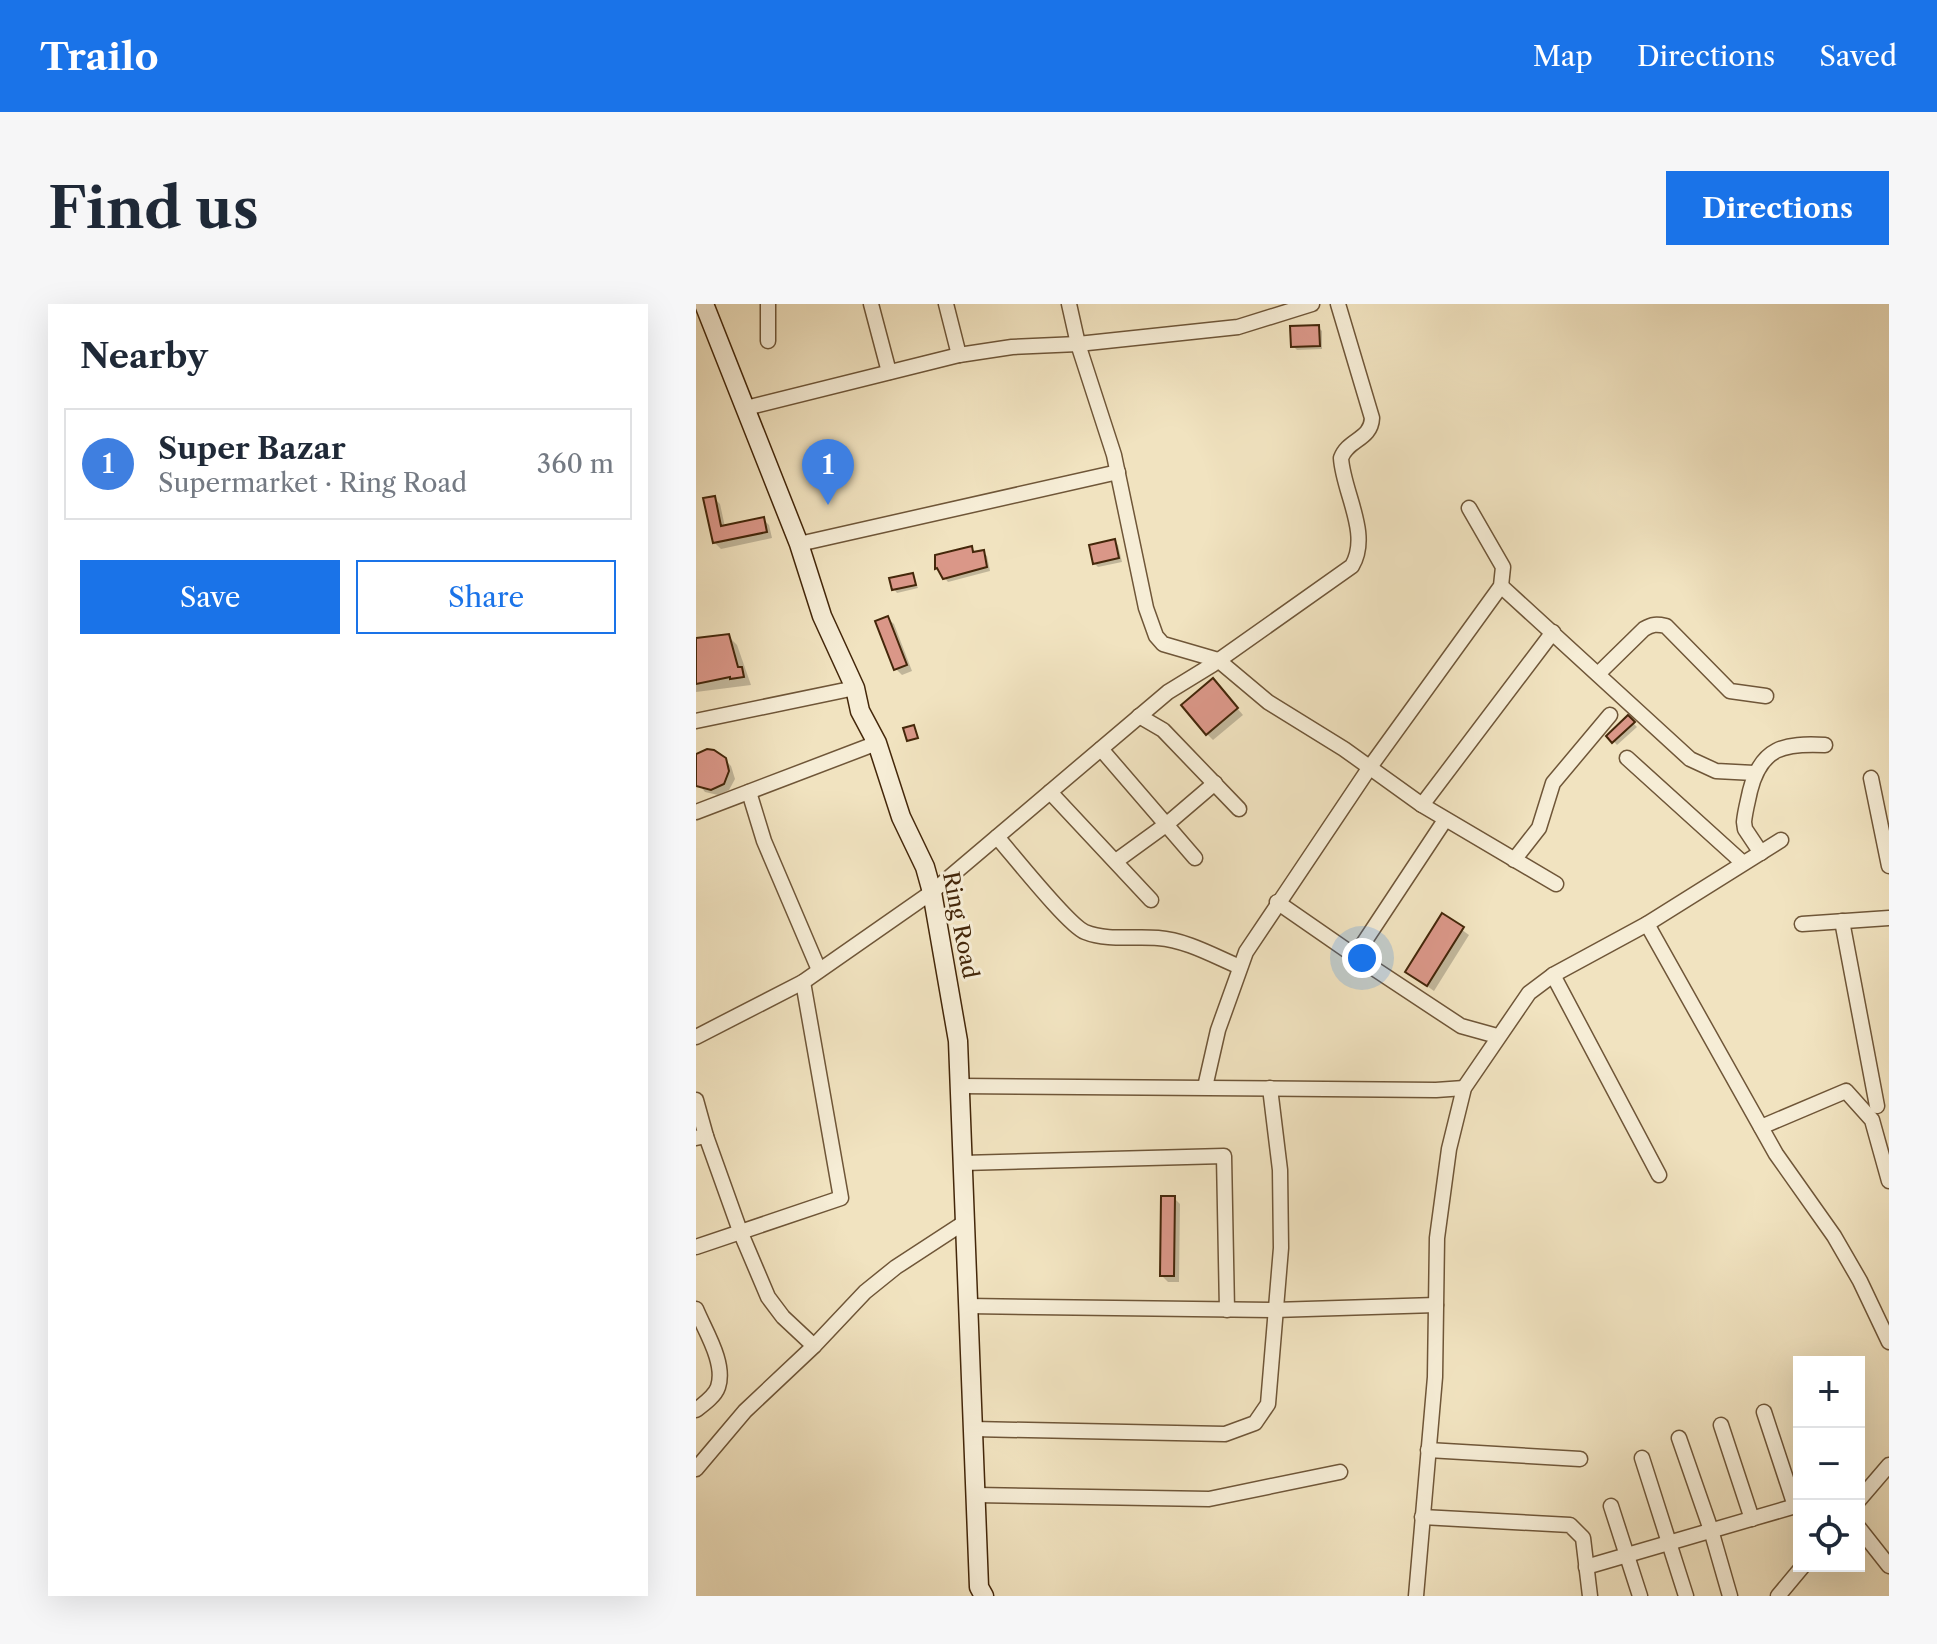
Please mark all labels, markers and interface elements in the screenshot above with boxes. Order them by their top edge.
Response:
text: Trailo [40,33,159,80]
text: Map [1533,39,1593,73]
text: Directions [1637,39,1775,73]
text: Saved [1819,39,1897,73]
button: Directions [1666,171,1889,245]
text: Find us [48,174,259,243]
text: Nearby [80,335,208,377]
text: Super Bazar [158,430,346,467]
pin: 1 [802,439,854,505]
text: 1 [102,448,114,480]
text: 360 m [537,448,614,480]
text: Supermarket · Ring Road [158,467,467,499]
button: Save [80,560,340,634]
button: Share [356,560,616,634]
street label: Ring Road [937,869,984,981]
your location [1342,938,1382,978]
map controls [1793,1356,1865,1572]
button: + [1793,1356,1865,1428]
button: − [1793,1428,1865,1500]
button: locate [1793,1500,1865,1572]

